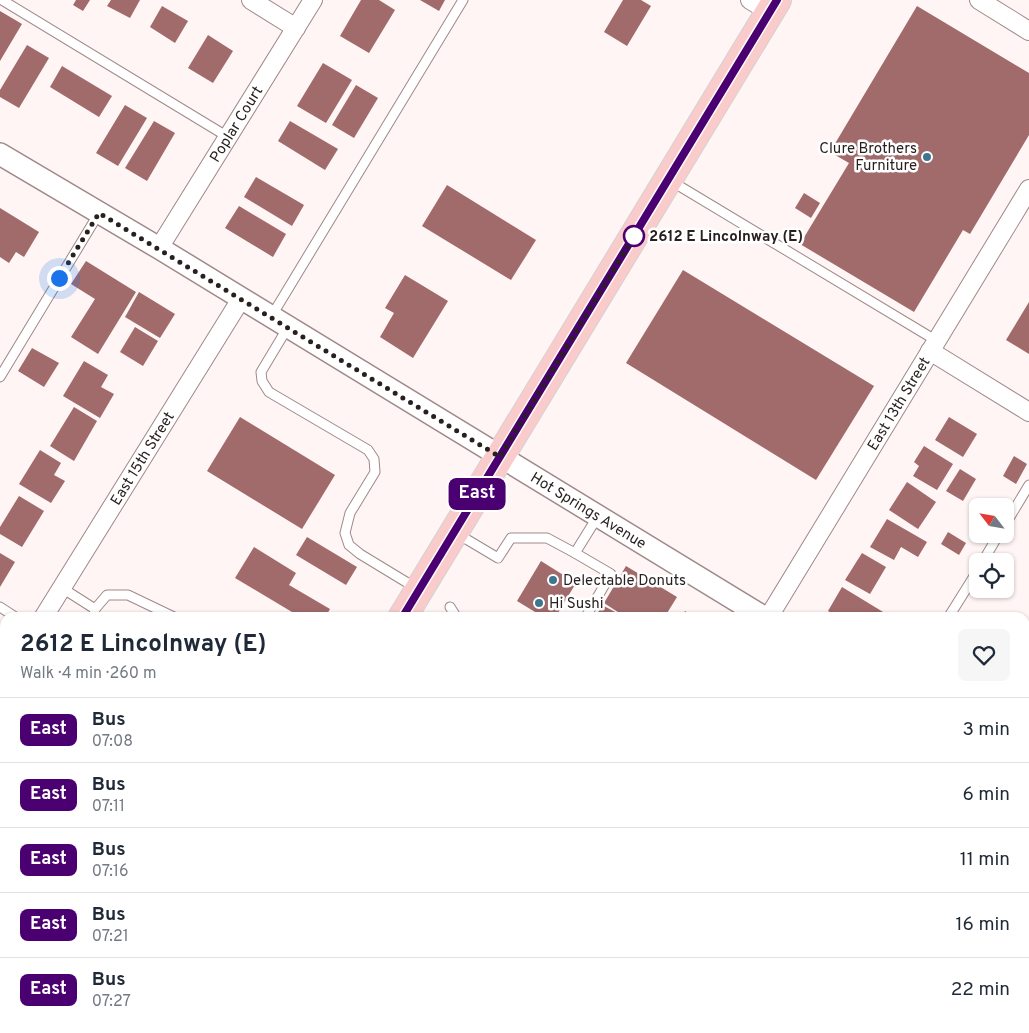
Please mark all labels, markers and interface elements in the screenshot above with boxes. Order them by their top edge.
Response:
street label: Poplar Court [207,83,268,166]
place label: Clure Brothers Furniture [819,140,917,176]
marker: Clure Brothers Furniture [921,151,933,163]
marker: 2612 E Lincolnway (E) [623,225,645,247]
place label: 2612 E Lincolnway (E) [649,228,803,247]
your location [47,266,72,291]
street label: East 13th Street [864,354,935,455]
street label: East 15th Street [107,409,180,509]
street label: Hot Springs Avenue [526,469,649,554]
line badge: East [442,478,512,510]
text: East [459,482,495,505]
north arrow [969,498,1014,542]
map controls [969,498,1014,598]
button: locate [969,553,1014,598]
place label: Delectable Donuts [563,572,686,591]
marker: Delectable Donuts [547,574,559,586]
place label: Hi Sushi [549,595,604,614]
marker: Hi Sushi [533,597,545,609]
button: heart [958,629,1010,681]
text: 2612 E Lincolnway (E) [20,630,266,660]
text: Walk · 4 min · 260 m [20,664,156,684]
text: Bus [92,708,126,732]
text: East [30,718,67,741]
text: 3 min [962,718,1010,742]
text: 07:08 [92,732,133,752]
text: Bus [92,773,126,797]
text: East [30,783,67,806]
text: 6 min [963,783,1010,807]
text: 07:11 [92,797,125,817]
text: Bus [92,838,126,862]
text: East [30,848,67,871]
text: 11 min [960,848,1010,872]
text: 07:16 [92,862,128,882]
text: Bus [92,903,126,927]
text: East [30,913,67,936]
text: 16 min [955,913,1010,937]
text: 07:21 [92,927,129,947]
text: Bus [92,968,126,992]
text: East [30,978,67,1001]
text: 22 min [951,978,1010,1002]
text: 07:27 [92,992,131,1012]

